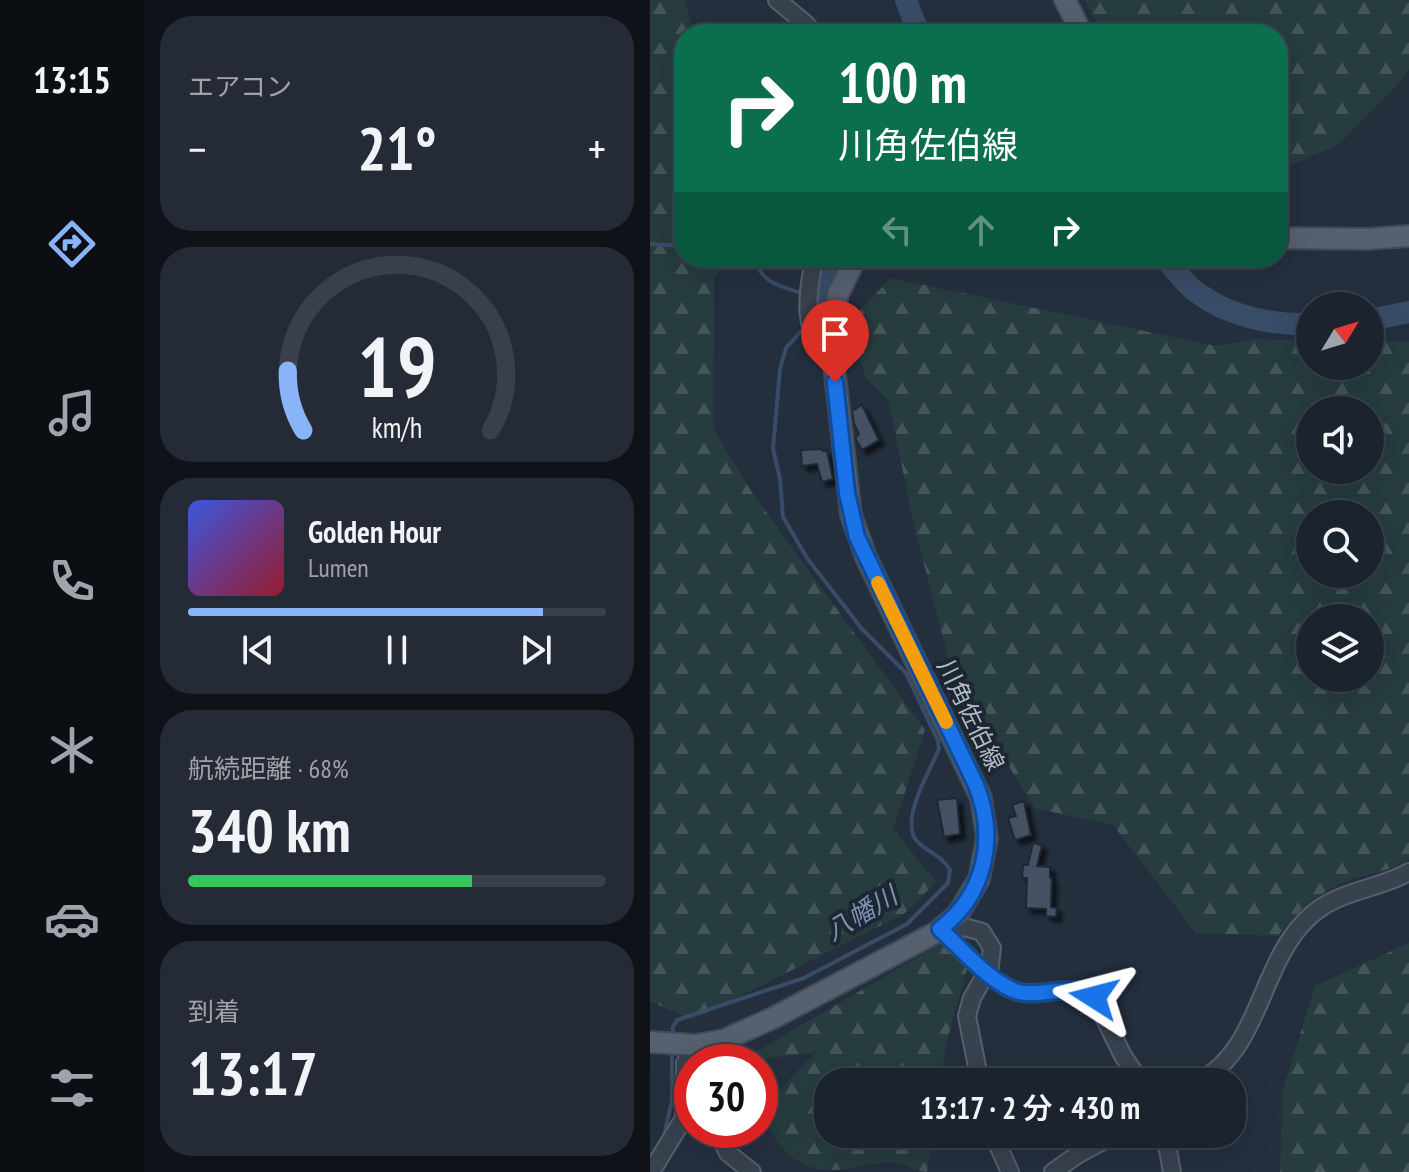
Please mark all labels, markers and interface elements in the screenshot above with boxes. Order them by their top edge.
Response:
text: 100 m [838,46,967,118]
text: 13:15 [33,56,111,103]
icon: right [706,56,810,160]
text: エアコン [188,70,292,103]
text: 21° [357,109,437,187]
text: − [188,120,206,177]
text: + [588,120,606,177]
text: 川角佐伯線 [838,121,1018,168]
icon: left [875,208,919,252]
icon: ahead [959,208,1003,252]
icon: right [1043,208,1087,252]
icon: directions [44,216,100,272]
north arrow [1296,292,1384,380]
map controls [1296,292,1384,692]
pin [801,300,869,382]
text: 19 [357,311,437,419]
icon: arrive [813,312,857,356]
icon: music [44,385,100,441]
button: sound [1296,396,1384,484]
text: km/h [372,409,422,446]
button: search [1296,500,1384,588]
text: Golden Hour [308,512,441,551]
text: Lumen [308,551,369,584]
icon: phone [44,553,100,609]
button: layers [1296,604,1384,692]
icon: previous [236,628,280,672]
icon: pause [375,628,419,672]
icon: next [514,628,558,672]
street label: 川角佐伯線 [931,654,1011,776]
icon: climate [44,722,100,778]
text: 航続距離 · 68% [188,752,349,785]
text: 340 km [188,791,351,869]
water label: 八幡川 [819,877,905,947]
icon: car [44,891,100,947]
position arrow [1052,955,1136,1039]
text: 到着 [188,995,240,1028]
text: 13:17 [188,1034,318,1112]
speed limit sign: 30 [674,1044,778,1148]
icon: filters [44,1060,100,1116]
text: 13:17 · 2 分 · 430 m [920,1088,1140,1127]

